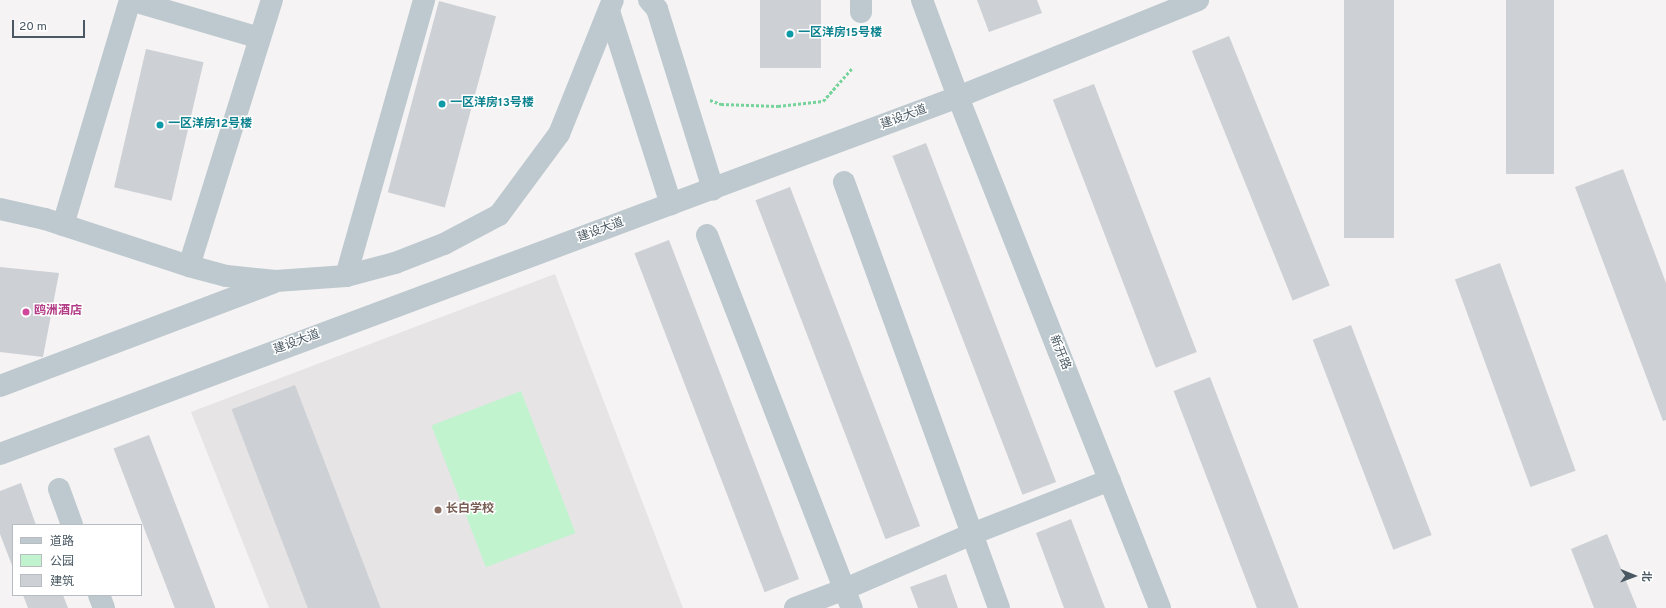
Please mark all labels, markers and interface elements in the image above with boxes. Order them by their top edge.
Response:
scale bar [14,12,87,38]
text: 20 m [19,19,47,35]
place label: 一区洋房15号楼 [798,27,882,41]
marker: 一区洋房15号楼 [785,29,795,39]
place label: 一区洋房13号楼 [450,97,534,111]
marker: 一区洋房13号楼 [437,99,447,109]
street label: 建设大道 [879,103,929,133]
place label: 一区洋房12号楼 [168,118,252,132]
marker: 一区洋房12号楼 [155,120,165,130]
street label: 建设大道 [576,216,626,246]
place label: 鸥洲酒店 [34,305,82,319]
marker: 鸥洲酒店 [21,307,31,317]
street label: 建设大道 [272,328,322,358]
street label: 新开路 [1046,334,1072,372]
place label: 长白学校 [446,503,494,517]
marker: 长白学校 [433,505,443,515]
legend [12,524,142,596]
text: 道路 [50,534,74,550]
text: 公园 [50,554,74,570]
north arrow [1614,556,1654,596]
text: 北 [1639,571,1653,582]
text: 建筑 [50,574,74,590]

